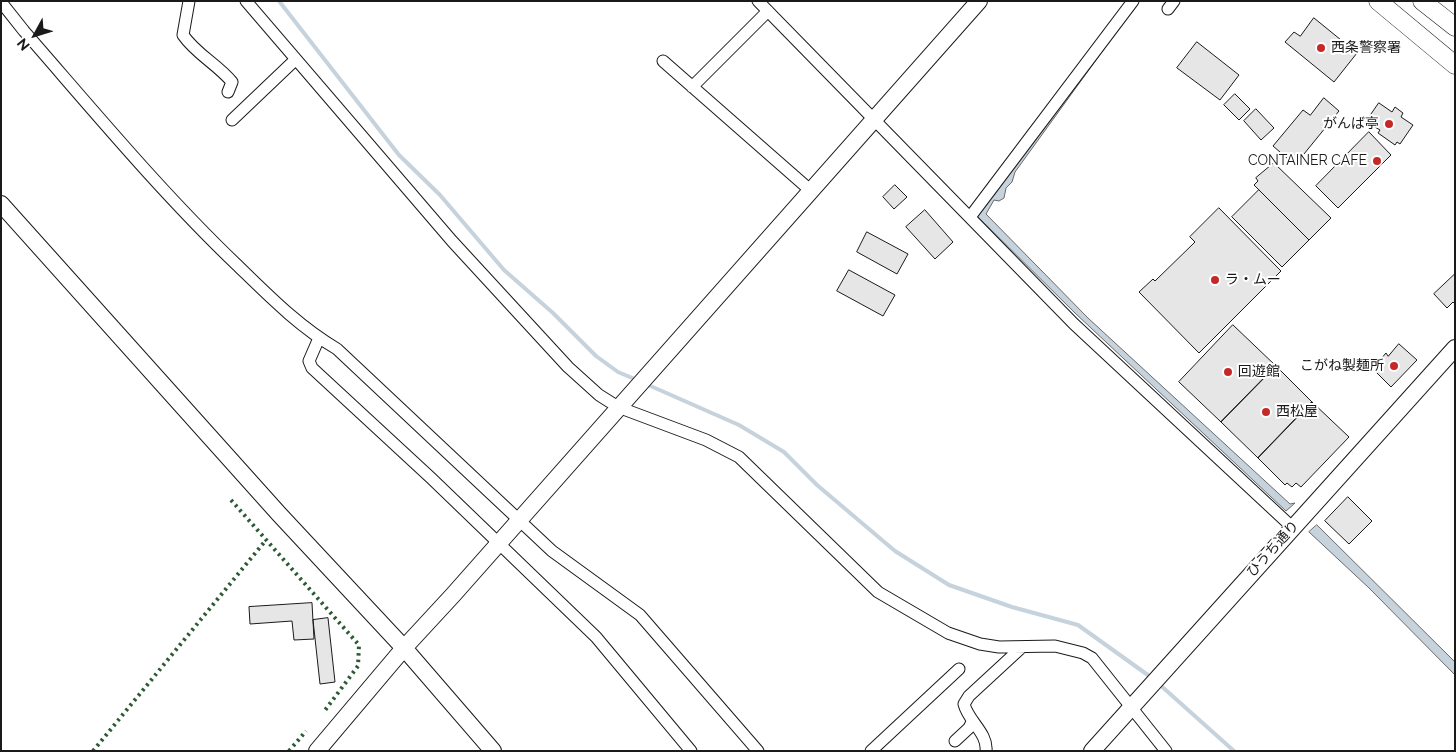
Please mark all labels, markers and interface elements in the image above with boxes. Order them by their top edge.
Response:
north arrow [10,10,60,60]
text: N [14,35,33,54]
place label: 西条警察署 [1331,40,1401,56]
marker: 西条警察署 [1315,42,1327,54]
place label: がんば亭 [1323,116,1379,132]
marker: がんば亭 [1383,118,1395,130]
place label: CONTAINER CAFE [1248,153,1367,169]
marker: CONTAINER CAFE [1371,155,1383,167]
place label: ラ・ムー [1225,272,1281,288]
marker: ラ・ムー [1209,274,1221,286]
place label: こがね製麺所 [1300,358,1384,374]
marker: こがね製麺所 [1388,360,1400,372]
place label: 回遊館 [1238,364,1280,380]
marker: 回遊館 [1222,366,1234,378]
place label: 西松屋 [1276,404,1318,420]
marker: 西松屋 [1260,406,1272,418]
street label: ひうち通り [1243,517,1303,581]

